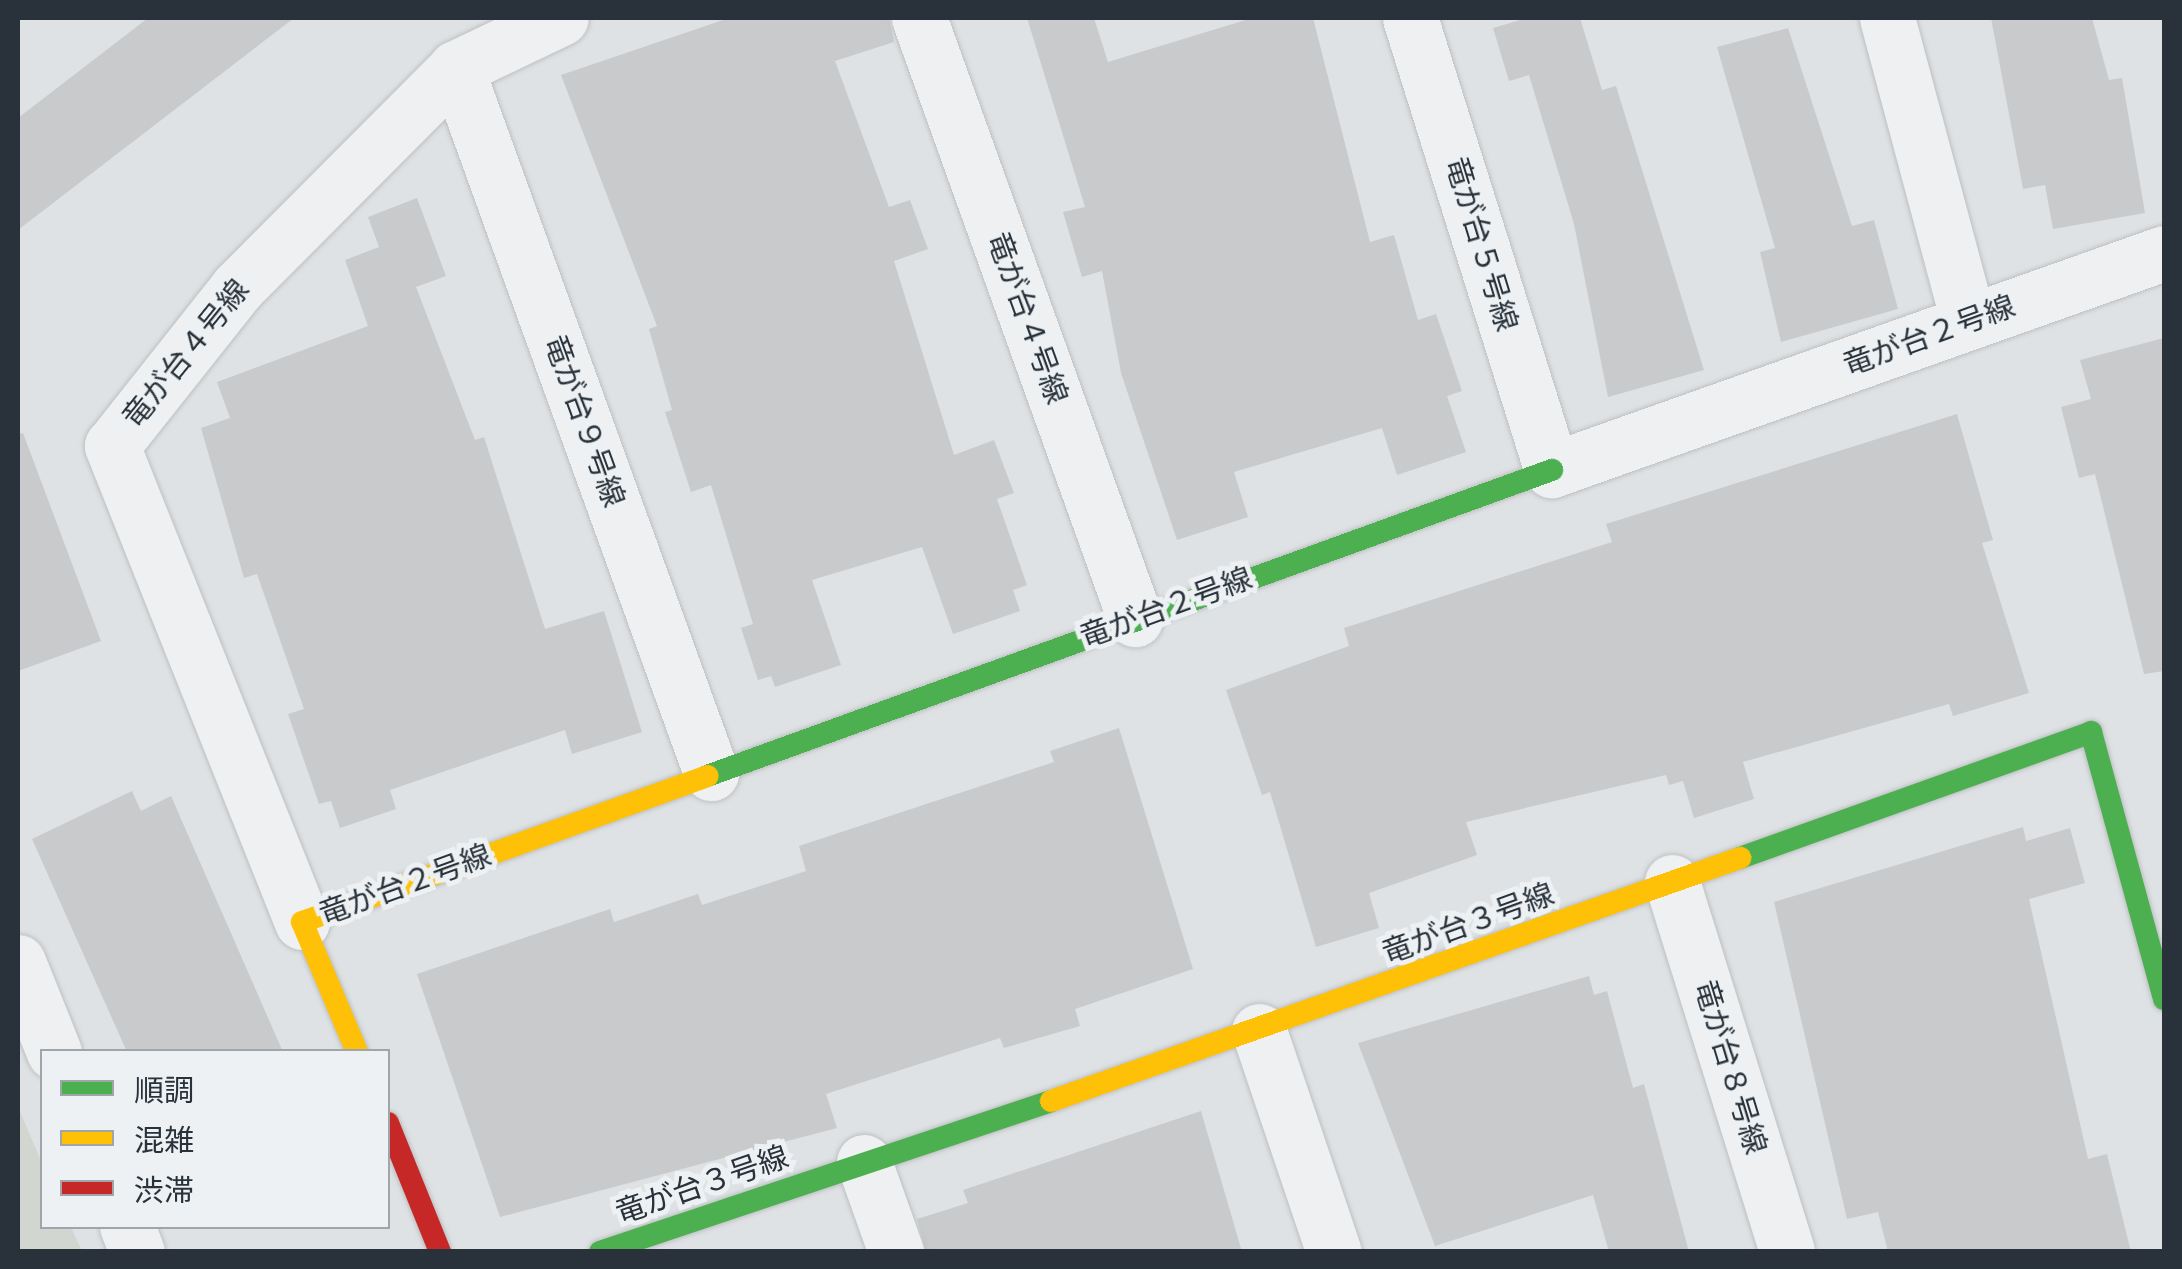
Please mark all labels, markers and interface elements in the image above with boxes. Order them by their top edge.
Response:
street label: 竜が台５号線 [1437,153,1525,335]
street label: 竜が台４号線 [979,227,1075,409]
street label: 竜が台４号線 [115,273,257,435]
street label: 竜が台２号線 [1838,288,2020,384]
street label: 竜が台９号線 [536,330,632,512]
street label: 竜が台２号線 [1075,560,1257,656]
street label: 竜が台２号線 [314,837,496,933]
street label: 竜が台３号線 [1377,876,1559,972]
street label: 竜が台８号線 [1686,976,1774,1158]
legend [40,1049,390,1229]
text: 順調 [134,1073,194,1109]
text: 混雑 [134,1123,194,1159]
street label: 竜が台３号線 [611,1139,793,1231]
text: 渋滞 [134,1173,194,1209]

